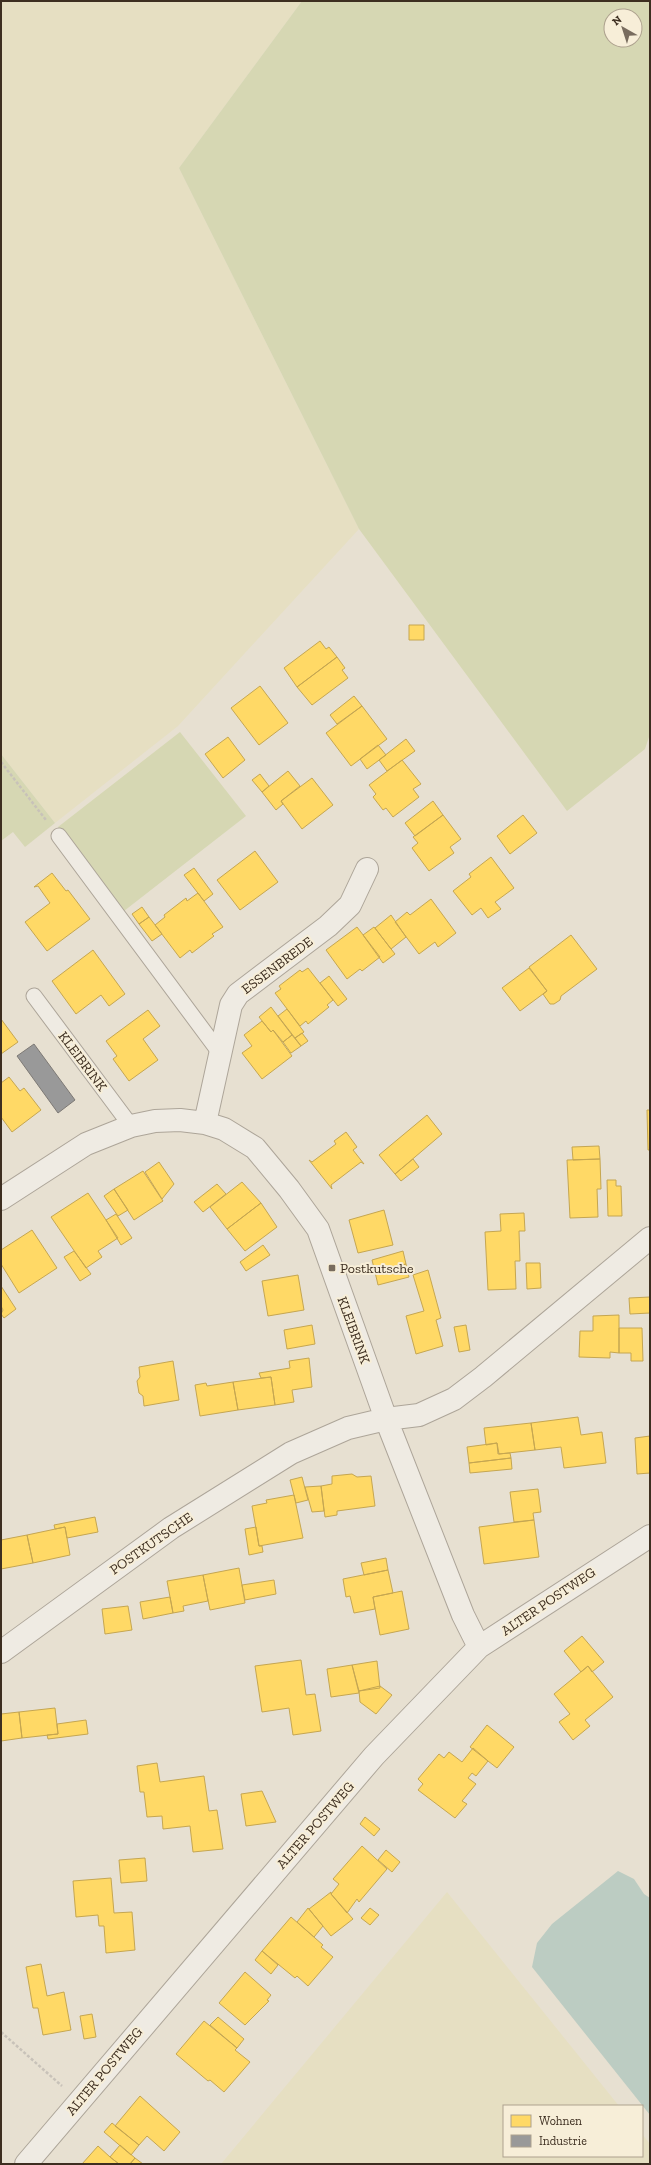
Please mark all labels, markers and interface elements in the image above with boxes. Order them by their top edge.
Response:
north arrow [603,8,643,48]
text: N [610,13,625,28]
street label: ESSENBREDE [238,933,316,998]
street label: KLEIBRINK [55,1028,111,1094]
place label: Postkutsche [340,1260,414,1277]
marker: Postkutsche [327,1263,337,1273]
street label: KLEIBRINK [334,1294,374,1366]
street label: POSTKUTSCHE [107,1509,196,1578]
street label: ALTER POSTWEG [498,1563,599,1639]
street label: ALTER POSTWEG [273,1778,358,1872]
street label: ALTER POSTWEG [63,2023,146,2119]
legend [503,2105,643,2157]
text: Wohnen [539,2114,582,2128]
text: Industrie [539,2134,587,2148]

